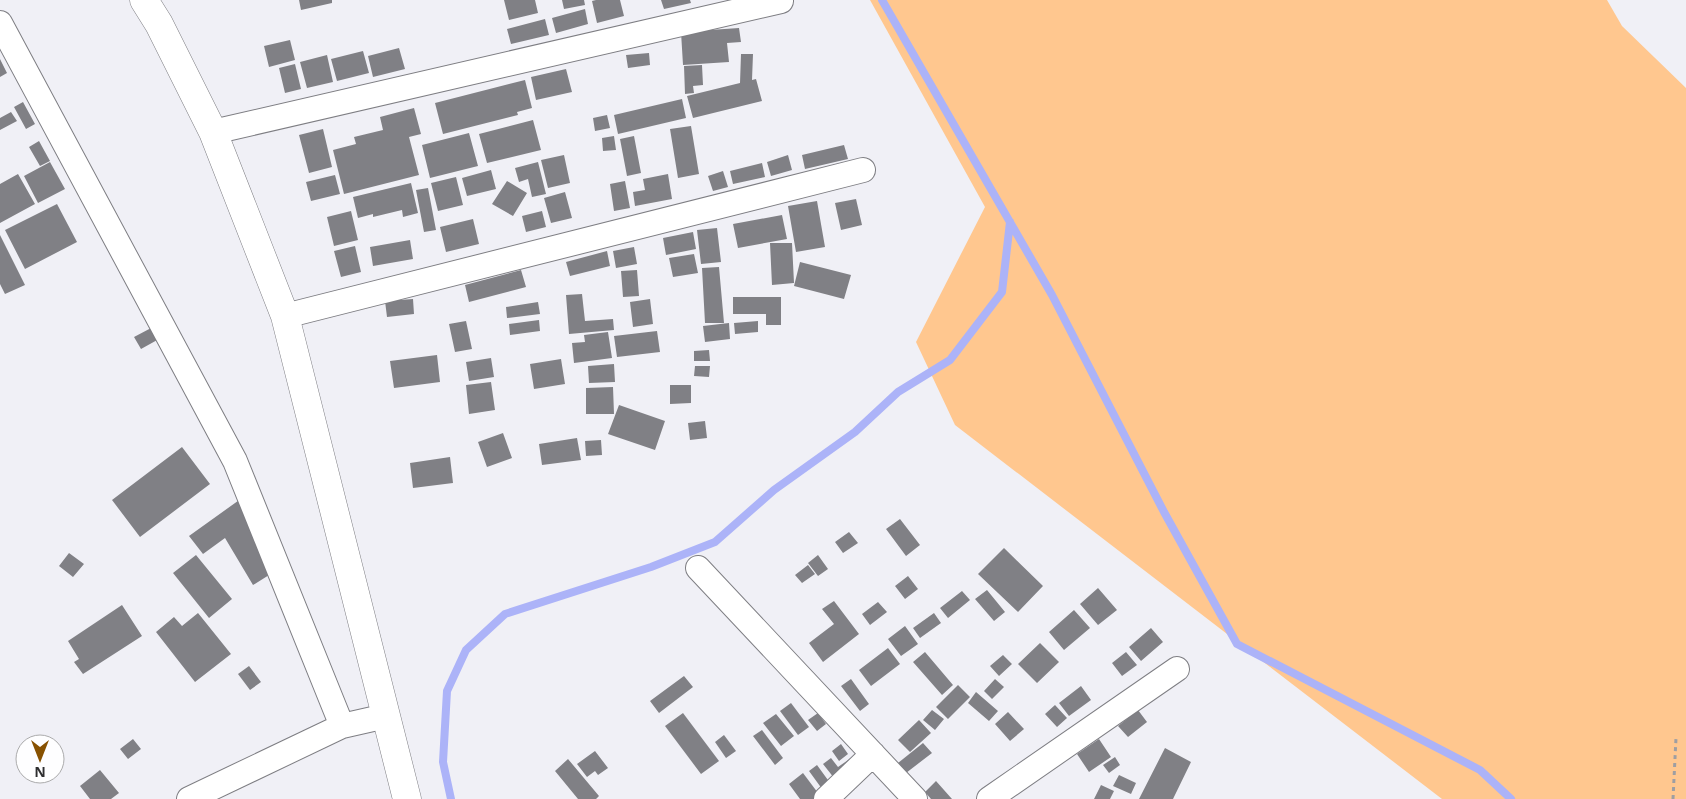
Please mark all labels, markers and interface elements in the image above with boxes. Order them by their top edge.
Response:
north arrow [15,734,65,784]
text: N [34,763,46,782]

